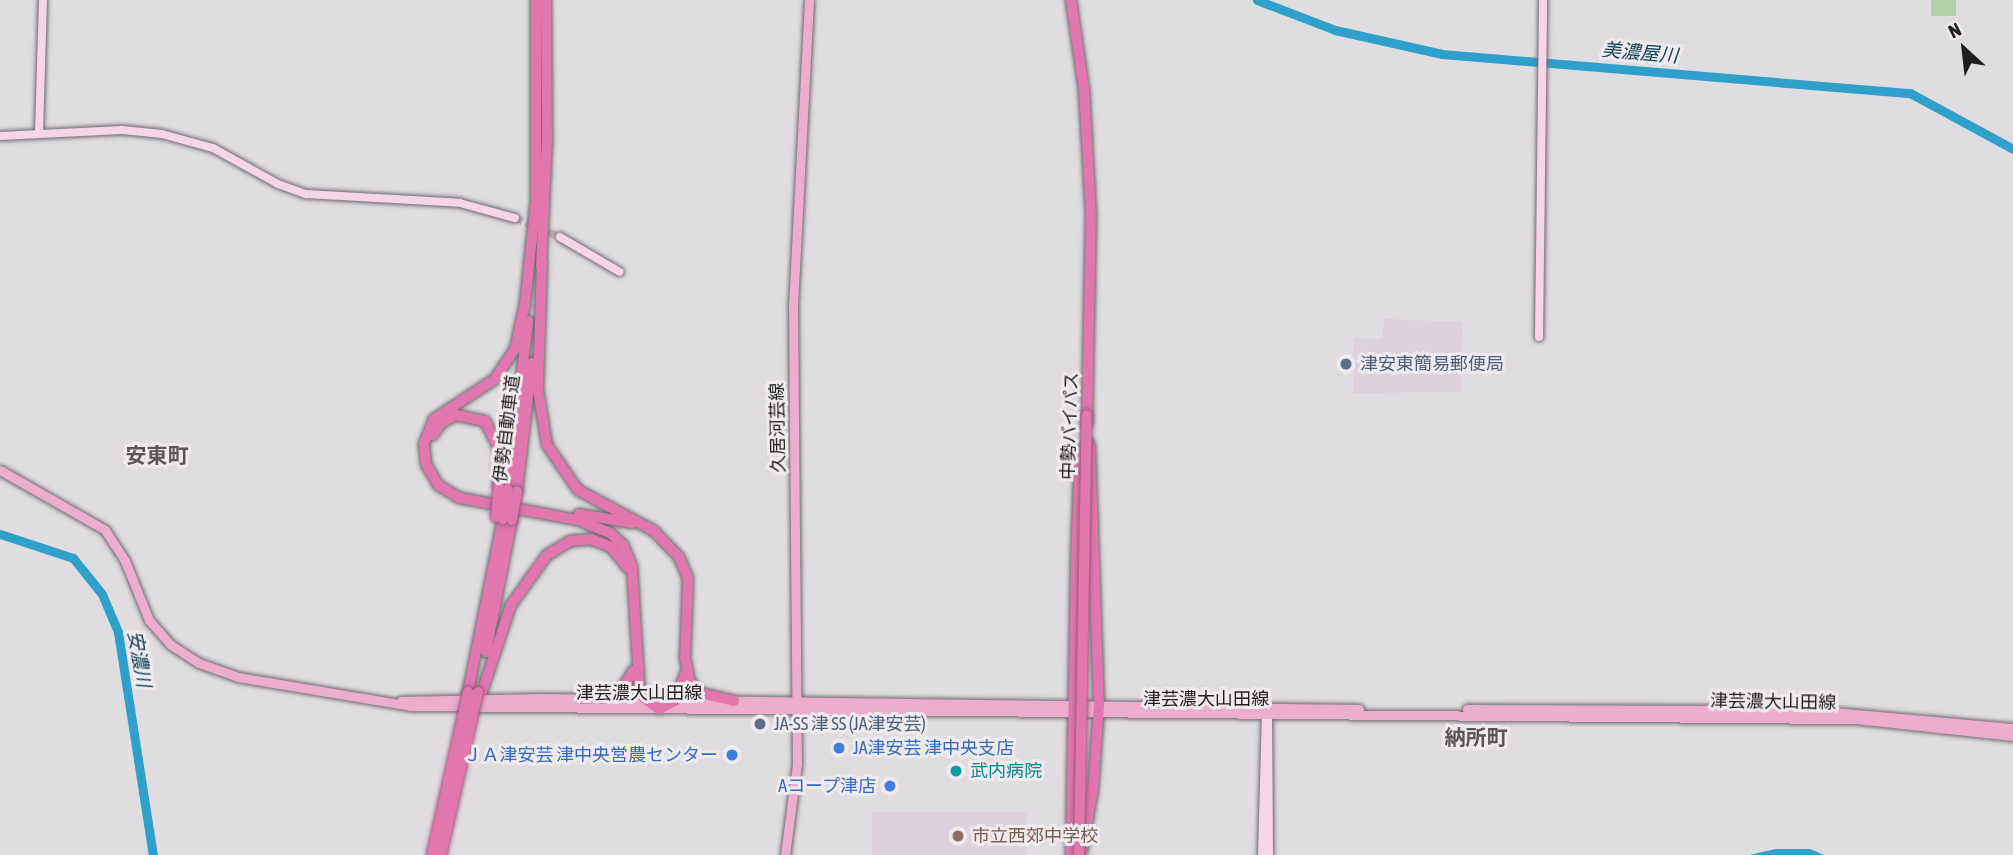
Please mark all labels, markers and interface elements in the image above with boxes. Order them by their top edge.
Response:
north arrow [1929,14,1999,84]
text: N [1944,18,1964,43]
water label: 美濃屋川 [1601,38,1679,68]
place label: 津安東簡易郵便局 [1360,353,1504,375]
marker: 津安東簡易郵便局 [1338,356,1354,372]
street label: 中勢バイパス [1057,372,1083,480]
street label: 伊勢自動車道 [490,374,524,484]
street label: 久居河芸線 [766,383,790,473]
district label: 安東町 [126,442,188,468]
water label: 安濃川 [123,629,155,689]
street label: 津芸濃大山田線 [576,682,702,704]
street label: 津芸濃大山田線 [1143,688,1269,710]
street label: 津芸濃大山田線 [1710,690,1836,714]
place label: JA-SS 津 SS (JA津安芸) [774,713,926,735]
marker: JA-SS 津 SS (JA津安芸) [752,716,768,732]
district label: 納所町 [1445,724,1507,750]
place label: JA津安芸 津中央支店 [853,737,1014,759]
marker: JA津安芸 津中央支店 [831,740,847,756]
place label: ＪＡ津安芸 津中央営農センター [464,744,718,766]
marker: ＪＡ津安芸 津中央営農センター [724,747,740,763]
place label: 武内病院 [970,760,1042,782]
marker: 武内病院 [948,763,964,779]
place label: Aコープ津店 [777,775,876,797]
marker: Aコープ津店 [882,778,898,794]
place label: 市立西郊中学校 [972,825,1098,847]
marker: 市立西郊中学校 [950,828,966,844]

